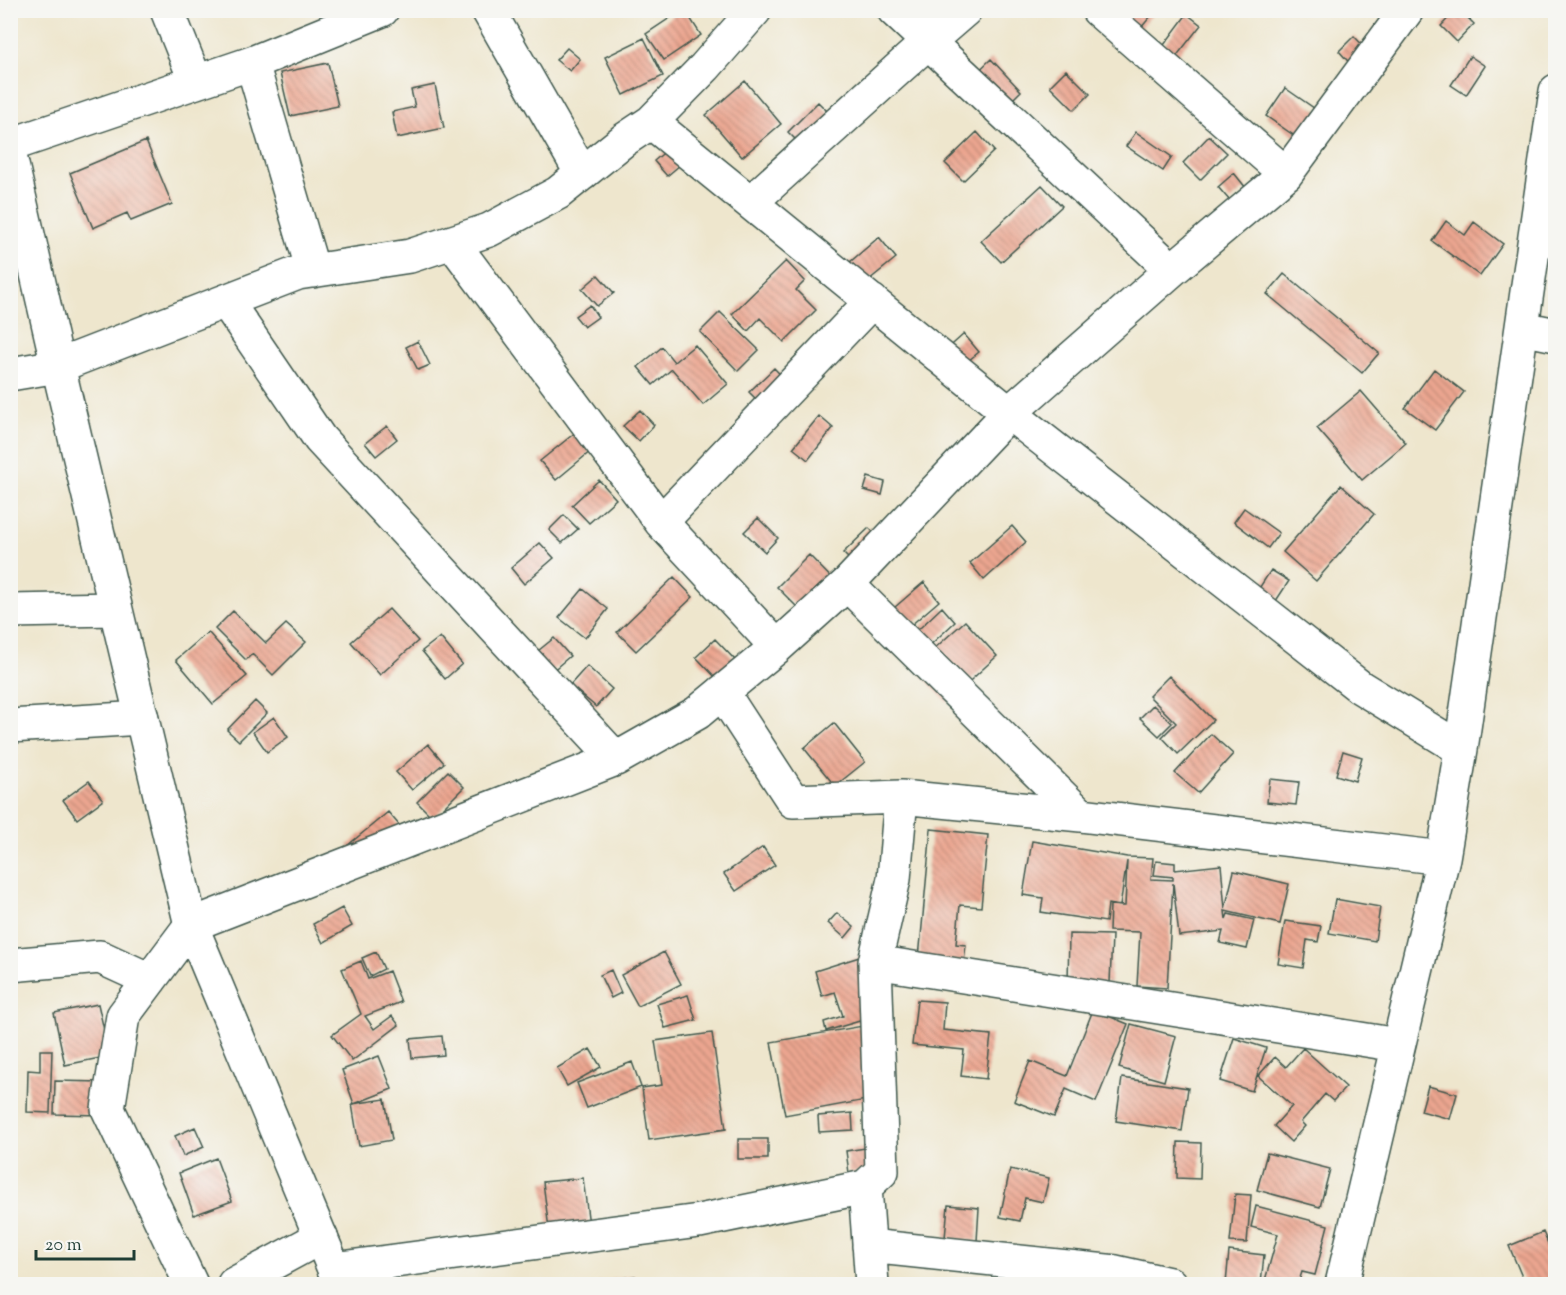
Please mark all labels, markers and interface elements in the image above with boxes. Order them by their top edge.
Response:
scale bar [36,1223,134,1261]
text: 20 m [45,1233,82,1259]

